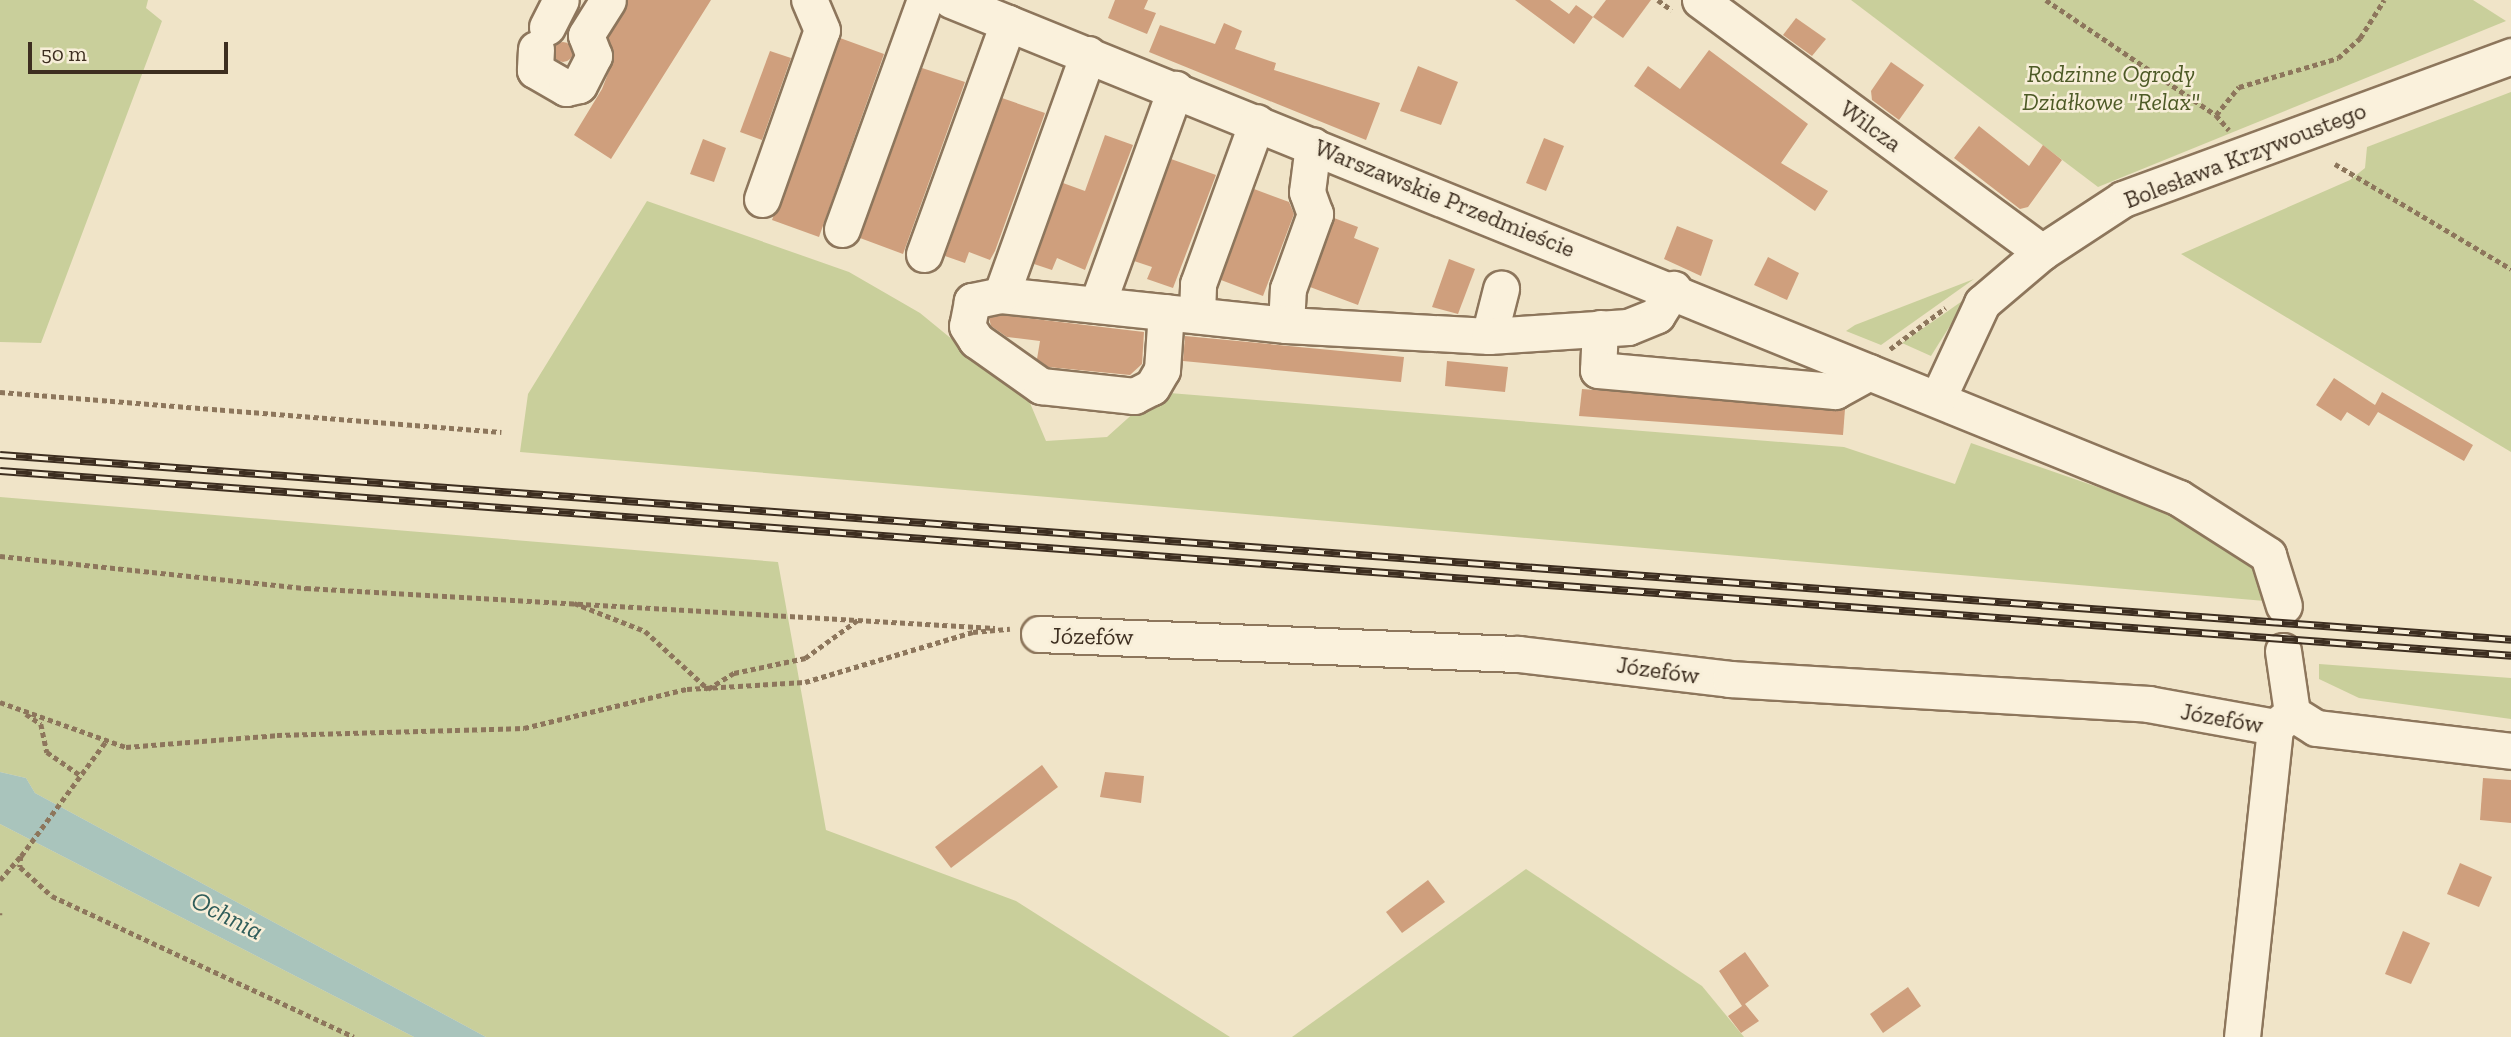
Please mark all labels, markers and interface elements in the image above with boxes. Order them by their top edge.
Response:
scale bar [32,28,231,72]
text: 50 m [41,41,87,66]
park label: Rodzinne Ogrody Działkowe "Relax" [2022,60,2200,116]
street label: Wilcza [1835,94,1907,158]
street label: Bolesława Krzywoustego [2120,96,2370,214]
street label: Warszawskie Przedmieście [1311,133,1579,263]
street label: Józefów [1050,621,1134,651]
street label: Józefów [1615,650,1701,690]
street label: Józefów [2179,697,2265,739]
water label: Ochnia [186,885,268,947]

